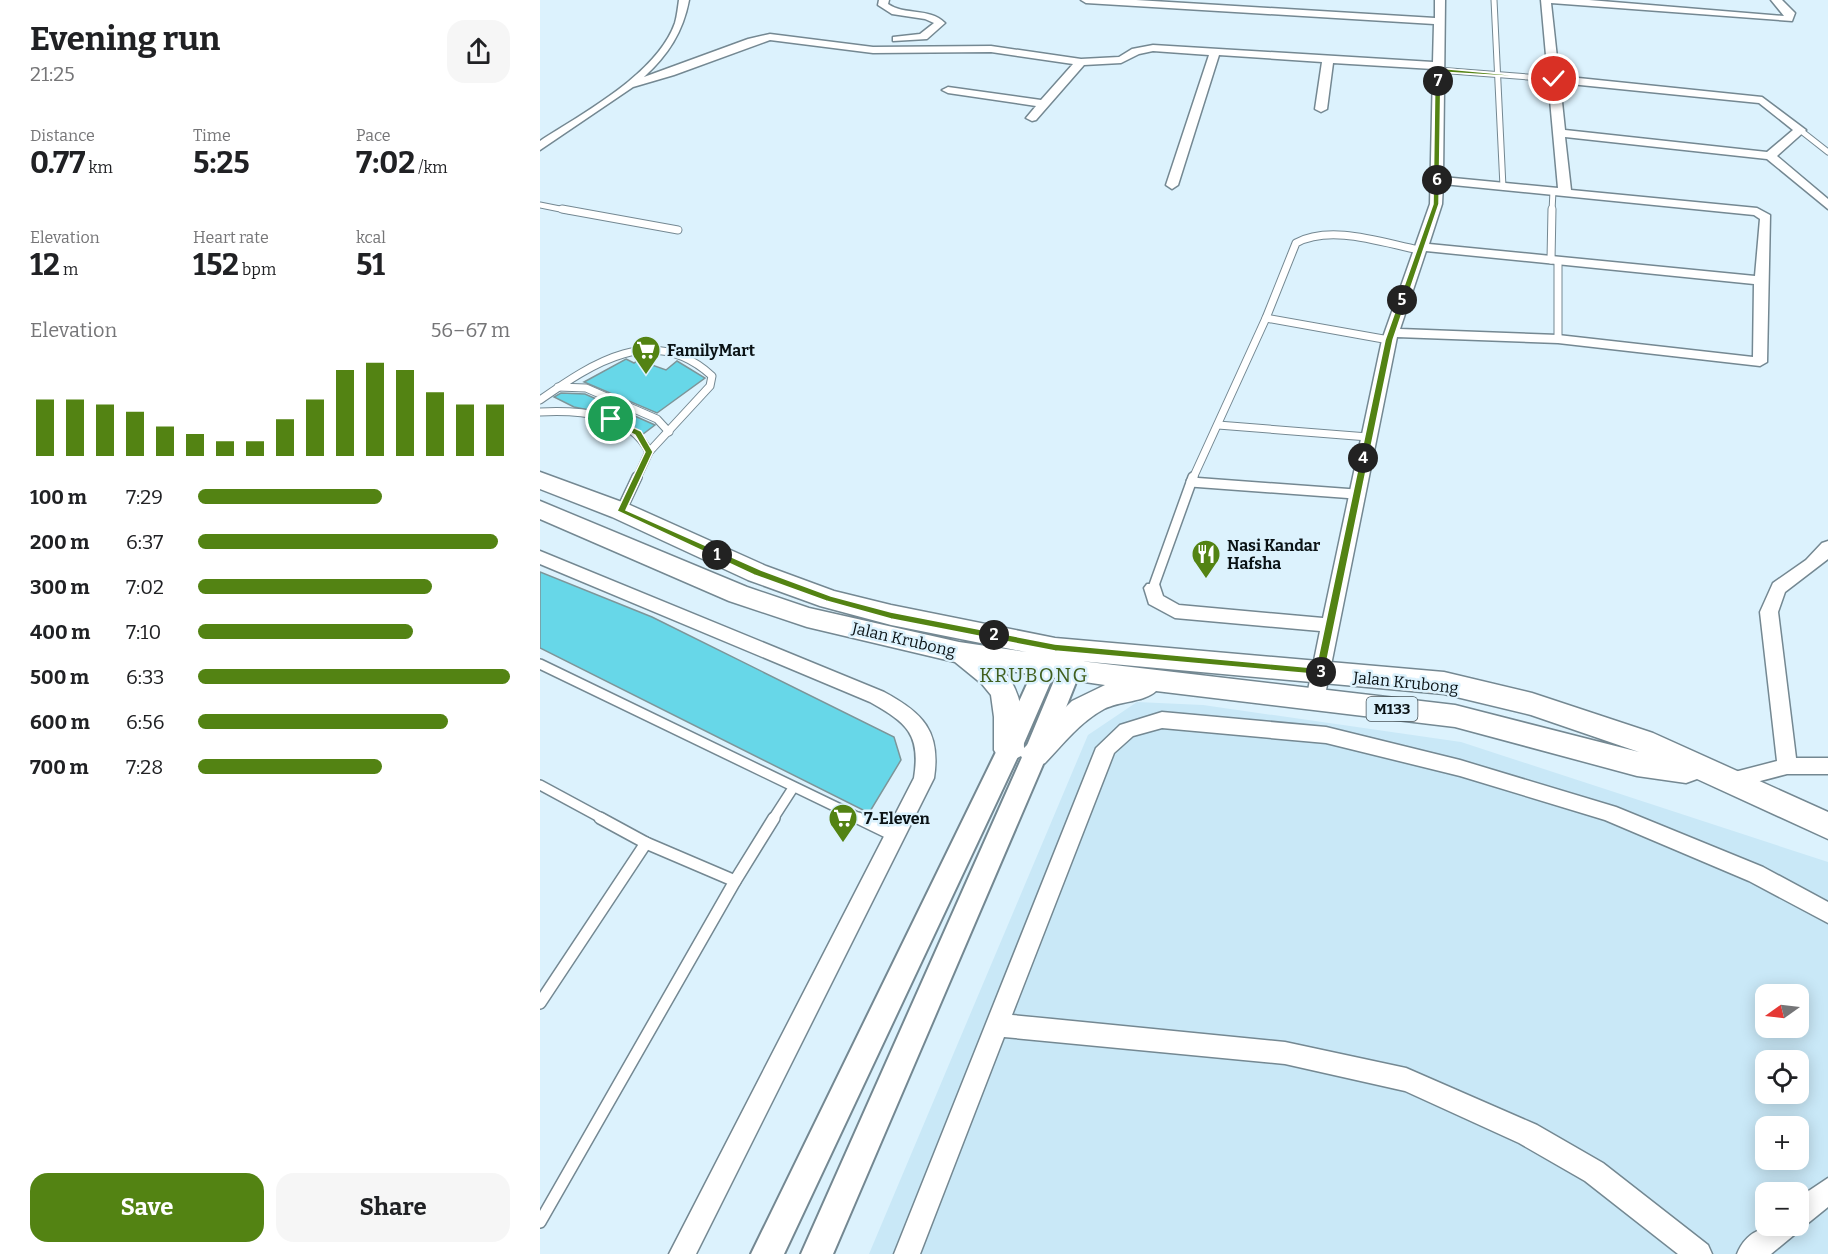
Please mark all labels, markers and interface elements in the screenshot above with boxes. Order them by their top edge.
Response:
text: Evening run [30,19,220,59]
button: share [447,20,510,83]
pin [1528,53,1579,104]
text: 21:25 [30,62,75,86]
icon: check [1537,62,1570,95]
pin: 7 [1423,66,1453,96]
text: 7 [1434,71,1442,90]
text: Distance [30,126,95,145]
text: Time [193,126,231,145]
text: Pace [356,126,391,145]
text: 0.77 [30,145,85,181]
text: 5:25 [193,145,250,181]
text: 7:02 [356,145,415,181]
text: km [85,158,113,177]
text: /km [415,158,448,177]
pin: 6 [1422,165,1452,195]
text: 6 [1432,170,1442,189]
text: Elevation [30,228,100,247]
text: Heart rate [193,228,269,247]
text: kcal [356,228,386,247]
text: 12 [30,247,60,283]
text: 152 [193,247,239,283]
text: 51 [356,247,385,283]
text: m [60,260,78,279]
text: bpm [239,260,276,279]
pin: 5 [1387,285,1417,315]
text: 5 [1398,290,1406,309]
text: Elevation [30,318,117,342]
text: 56–67 m [431,318,510,342]
supermarket icon: FamilyMart [630,334,662,376]
place label: FamilyMart [667,341,756,360]
pin [585,393,636,444]
icon: arrive [594,402,627,435]
pin: 4 [1348,443,1378,473]
text: 4 [1358,448,1368,467]
text: 100 m [30,485,87,509]
text: 7:29 [126,485,163,509]
text: 200 m [30,530,89,554]
text: 6:37 [126,530,163,554]
place label: Nasi Kandar Hafsha [1227,536,1321,573]
restaurant icon: Nasi Kandar Hafsha [1190,538,1222,580]
pin: 1 [702,540,732,570]
text: 1 [714,545,720,564]
text: 300 m [30,575,90,599]
text: 7:02 [126,575,164,599]
street label: Jalan Krubong [849,618,958,661]
text: 400 m [30,620,90,644]
text: 7:10 [126,620,161,644]
pin: 2 [979,620,1009,650]
text: 2 [989,625,999,644]
pin: 3 [1306,657,1336,687]
text: 3 [1316,662,1326,681]
district label: KRUBONG [979,663,1089,687]
text: 500 m [30,665,89,689]
text: 6:33 [126,665,164,689]
street label: Jalan Krubong [1351,667,1460,697]
road number: M133 [1366,697,1418,721]
text: 600 m [30,710,90,734]
text: 6:56 [126,710,164,734]
text: 700 m [30,755,89,779]
text: 7:28 [126,755,163,779]
supermarket icon: 7-Eleven [827,802,859,844]
place label: 7-Eleven [864,809,931,828]
north arrow [1755,984,1809,1038]
map controls [1755,984,1809,1236]
button: locate [1755,1050,1809,1104]
button: + [1755,1116,1809,1170]
button: Save [30,1173,264,1242]
button: Share [276,1173,510,1242]
button: − [1755,1182,1809,1236]

